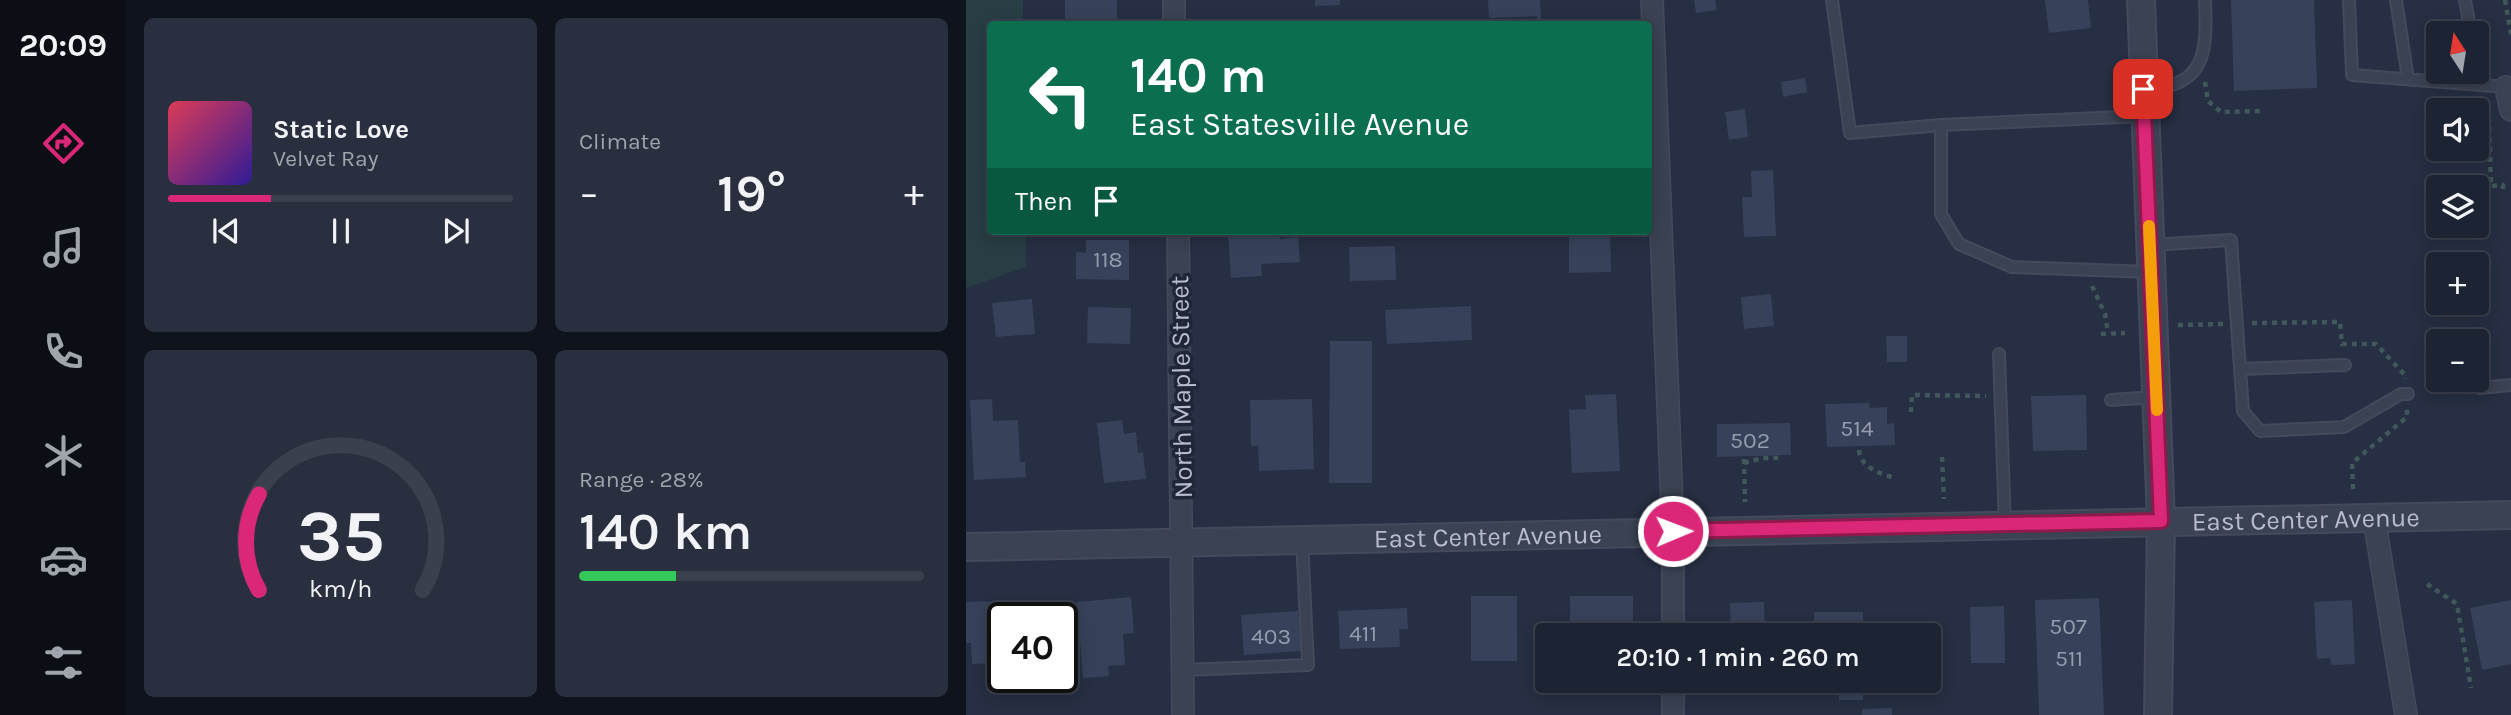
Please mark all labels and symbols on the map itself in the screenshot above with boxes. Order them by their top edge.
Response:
north arrow [2426,21,2488,84]
pin [2113,59,2173,119]
house number: 118 [1093,246,1123,273]
street label: North Maple Street [1164,275,1199,499]
house number: 514 [1840,415,1874,442]
house number: 502 [1730,427,1770,454]
position arrow [1636,494,1710,568]
street label: East Center Avenue [2191,502,2420,538]
street label: East Center Avenue [1374,519,1602,555]
speed limit sign: 40 [987,602,1078,693]
house number: 507 [2049,613,2087,640]
house number: 411 [1349,620,1377,647]
house number: 403 [1251,623,1291,650]
house number: 511 [2055,645,2083,672]

